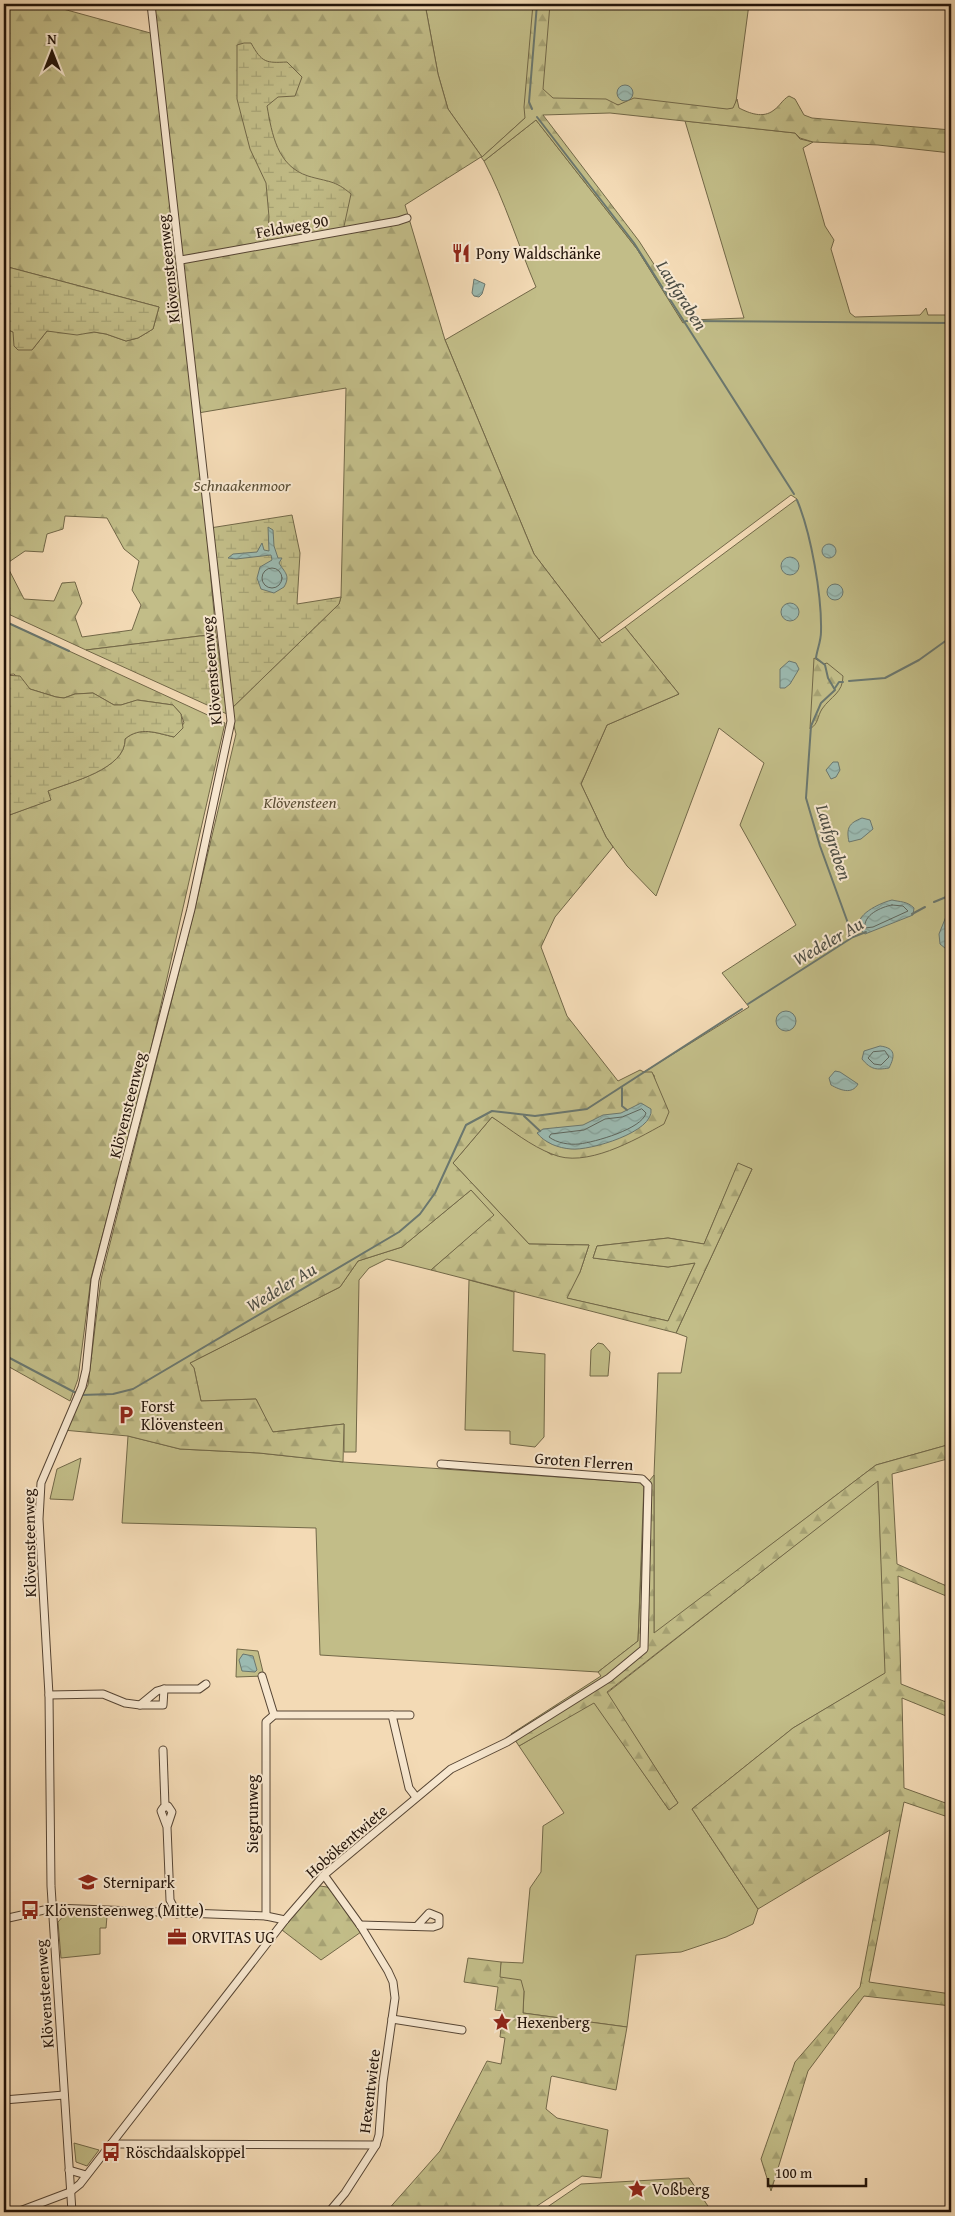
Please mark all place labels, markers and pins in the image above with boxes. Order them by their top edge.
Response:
place label: Pony Waldschänke [476,241,601,265]
restaurant icon: Pony Waldschänke [450,242,472,264]
place label: Forst Klövensteen [141,1394,223,1436]
parking icon: Forst Klövensteen [115,1404,137,1426]
place label: Sternipark [103,1870,176,1894]
school or university icon: Sternipark [77,1871,99,1893]
place label: Klövensteenweg (Mitte) [45,1898,204,1922]
bus stop icon: Klövensteenweg (Mitte) [19,1899,41,1921]
place label: ORVITAS UG [192,1925,275,1949]
office icon: ORVITAS UG [166,1926,188,1948]
place label: Hexenberg [517,2010,590,2034]
place icon: Hexenberg [491,2011,513,2033]
place label: Röschdaalskoppel [126,2140,246,2164]
bus stop icon: Röschdaalskoppel [100,2141,122,2163]
place label: Voßberg [652,2177,709,2201]
place icon: Voßberg [626,2178,648,2200]

